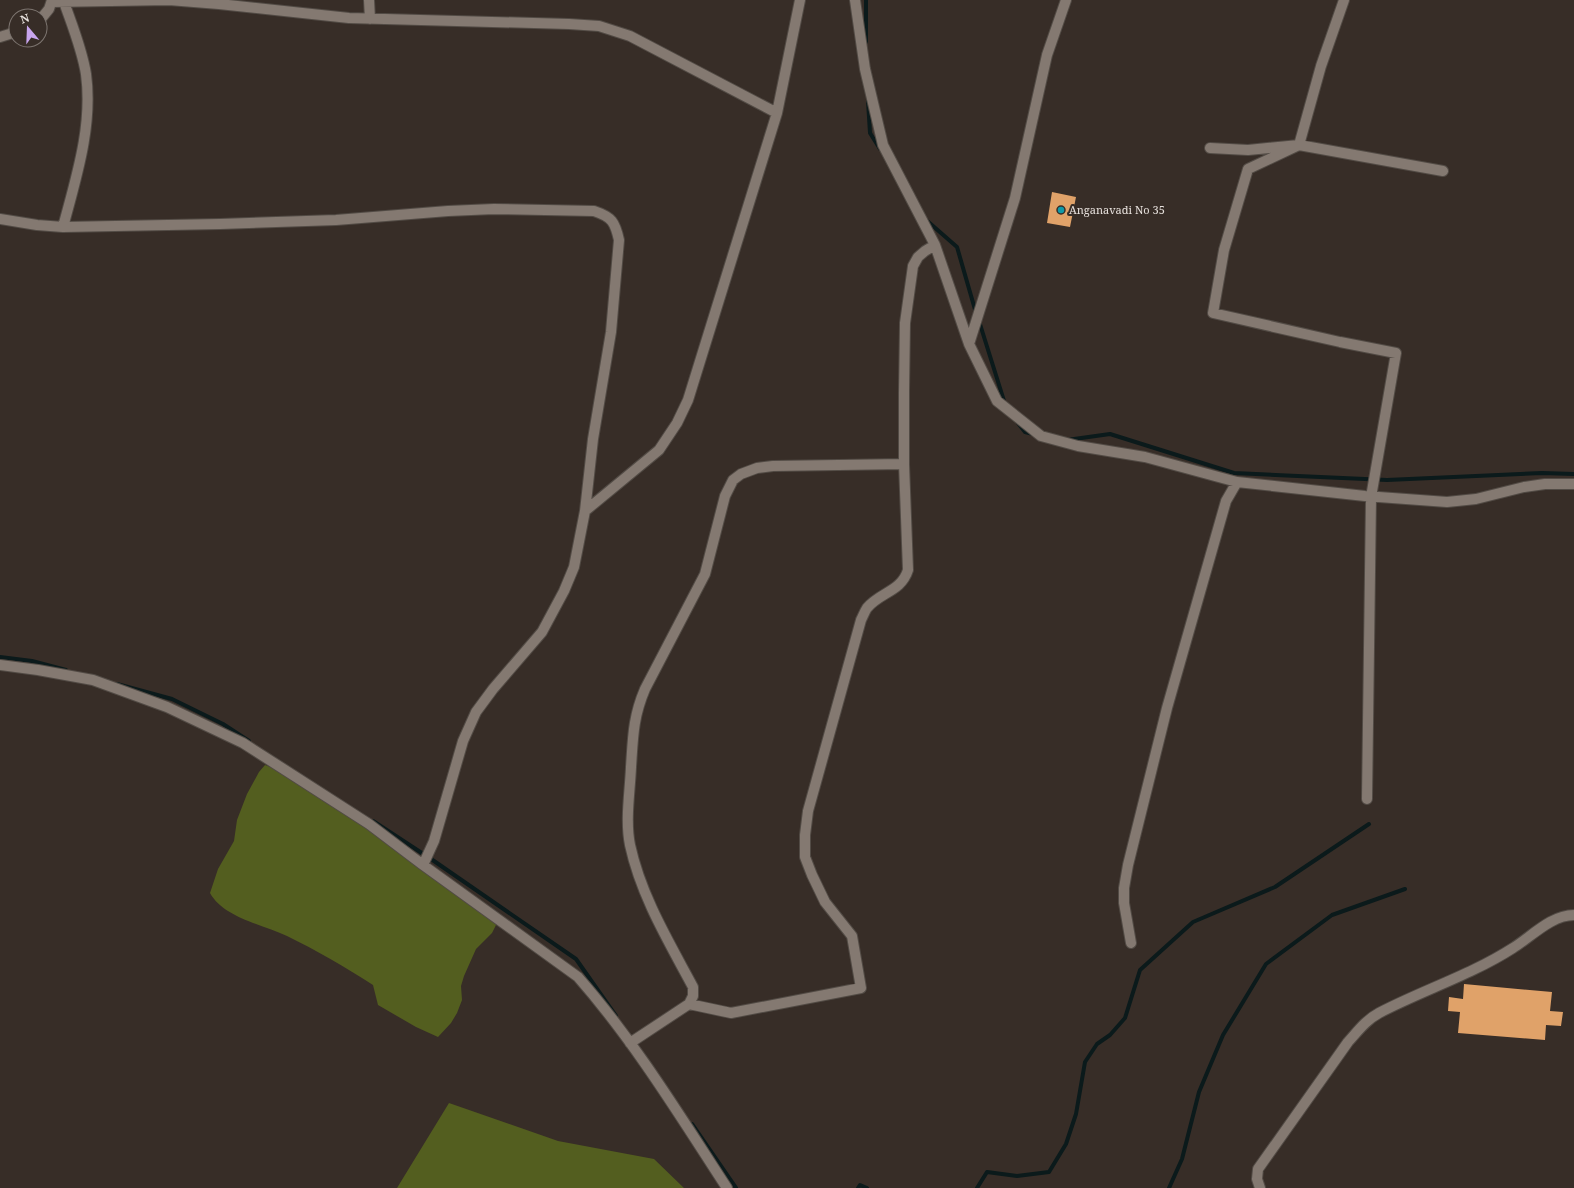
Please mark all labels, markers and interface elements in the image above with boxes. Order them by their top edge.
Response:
north arrow [8,8,48,48]
text: N [18,9,31,27]
place label: Anganavadi No 35 [1069,202,1165,217]
marker: Anganavadi No 35 [1056,205,1066,215]

